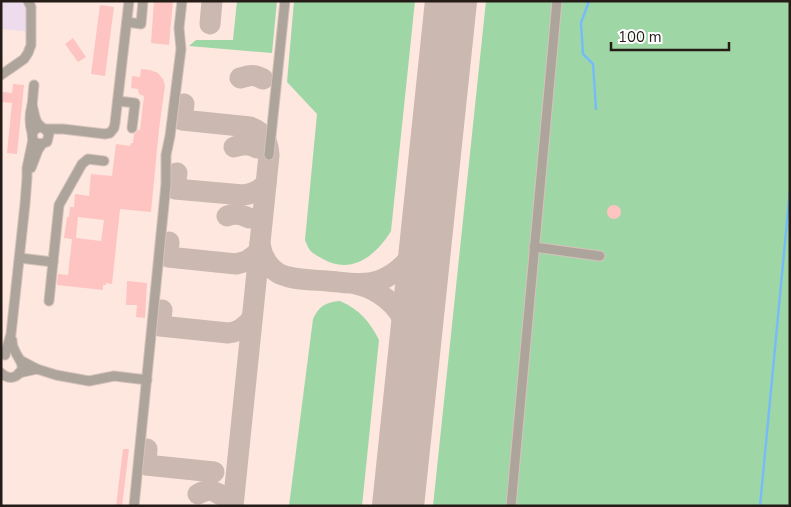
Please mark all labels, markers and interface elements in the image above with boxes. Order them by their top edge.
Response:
scale bar [611,20,728,52]
text: 100 m [618,27,662,47]

